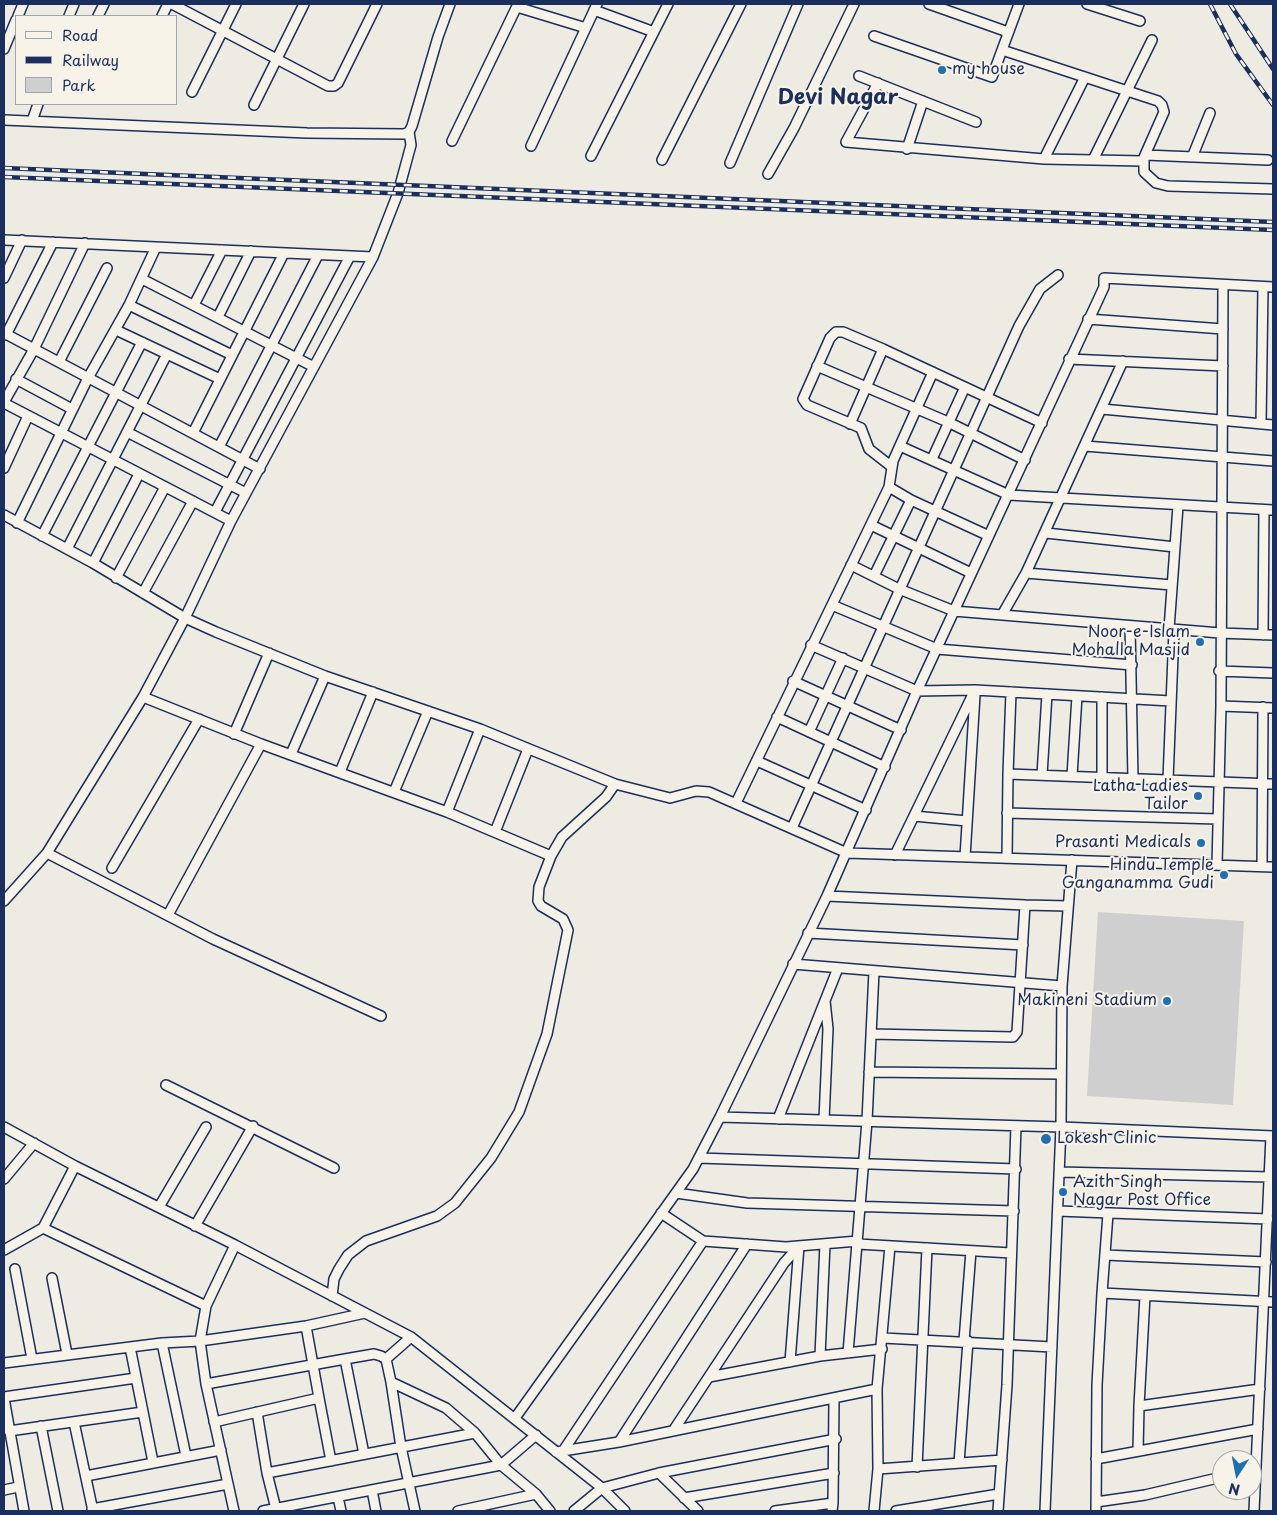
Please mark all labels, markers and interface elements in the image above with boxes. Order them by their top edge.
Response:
legend [15,15,178,105]
text: Road [62,23,98,46]
text: Railway [62,48,119,71]
place label: my house [952,60,1025,80]
marker: my house [936,64,948,76]
text: Park [62,73,96,96]
district label: Devi Nagar [778,85,898,111]
place label: Noor-e-Islam Mohalla Masjid [1072,623,1190,661]
marker: Noor-e-Islam Mohalla Masjid [1194,636,1206,648]
place label: Latha Ladies Tailor [1093,777,1188,815]
marker: Latha Ladies Tailor [1192,790,1204,802]
place label: Prasanti Medicals [1055,833,1191,853]
marker: Prasanti Medicals [1195,837,1207,849]
place label: Hindu Temple Ganganamma Gudi [1062,856,1214,894]
marker: Hindu Temple Ganganamma Gudi [1218,869,1230,881]
place label: Makineni Stadium [1017,991,1157,1011]
marker: Makineni Stadium [1161,995,1173,1007]
place label: Lokesh Clinic [1057,1129,1156,1149]
marker: Lokesh Clinic [1039,1132,1053,1146]
place label: Azith Singh Nagar Post Office [1073,1173,1211,1211]
marker: Azith Singh Nagar Post Office [1057,1186,1069,1198]
north arrow [1212,1450,1262,1500]
text: N [1227,1478,1242,1501]

